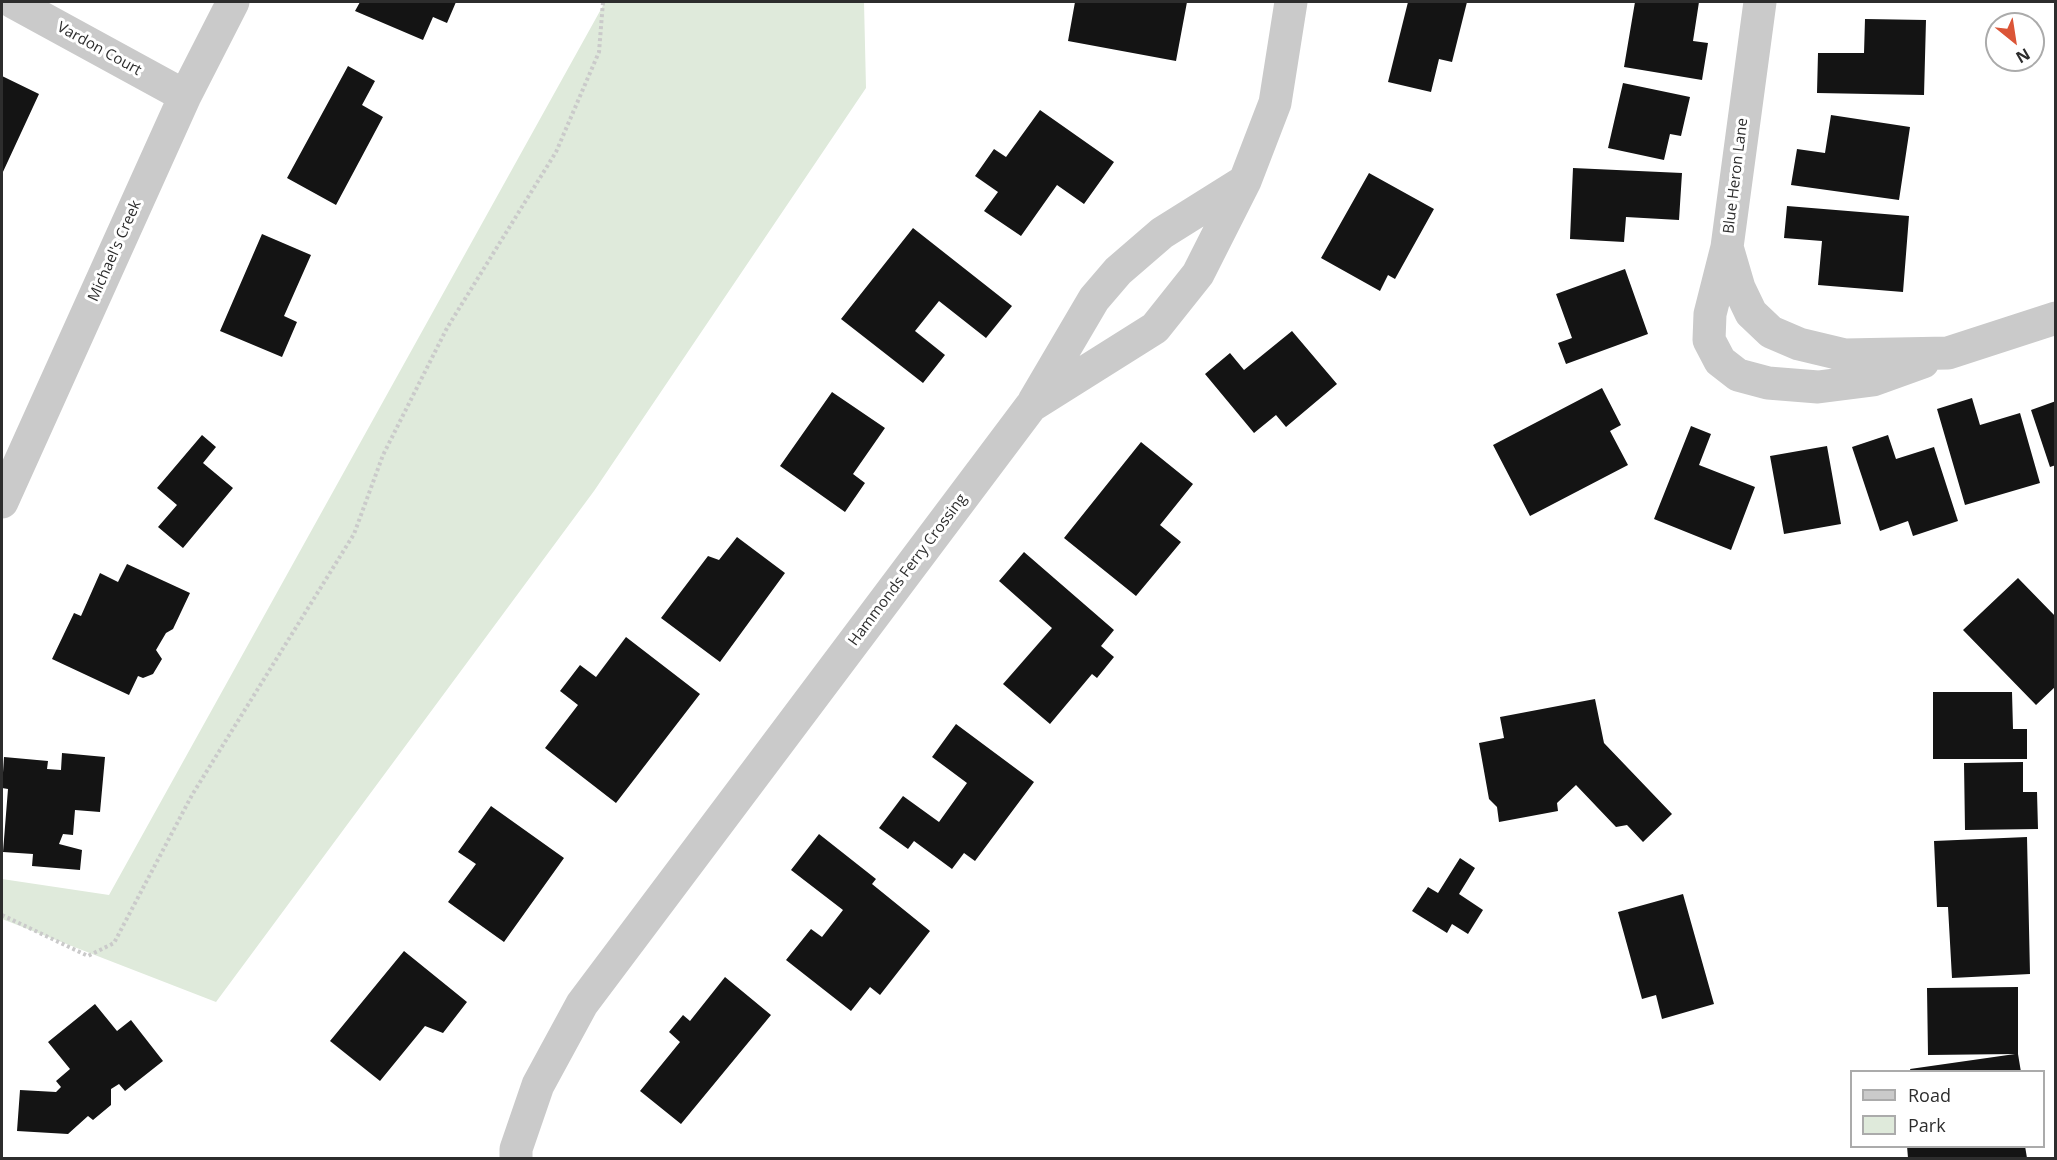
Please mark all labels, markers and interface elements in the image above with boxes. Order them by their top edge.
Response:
north arrow [1985,12,2045,72]
street label: Vardon Court [54,18,144,80]
text: N [2012,43,2034,69]
street label: Blue Heron Lane [1720,117,1752,235]
street label: Michael's Creek [85,198,145,304]
street label: Hammonds Ferry Crossing [845,491,971,649]
legend [1850,1070,2045,1148]
text: Road [1908,1083,1951,1107]
text: Park [1908,1113,1946,1137]

